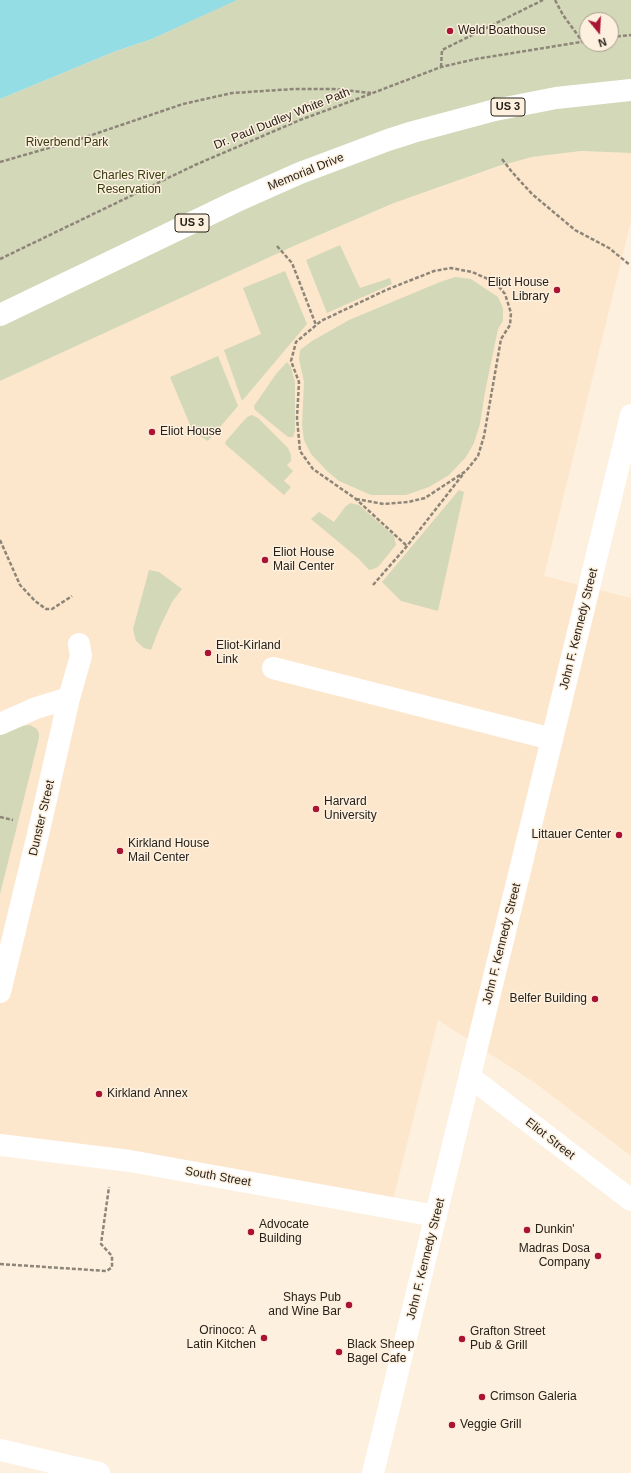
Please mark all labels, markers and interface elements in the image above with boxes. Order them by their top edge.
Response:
north arrow [579,12,619,52]
place label: Weld Boathouse [458,24,546,38]
marker: Weld Boathouse [445,26,455,36]
text: N [597,36,608,49]
street label: Dr. Paul Dudley White Path [212,85,352,153]
road number: US 3 [491,98,525,116]
park label: Riverbend Park [26,136,108,150]
street label: Memorial Drive [266,150,346,194]
park label: Charles River Reservation [93,169,165,197]
road number: US 3 [175,214,209,232]
place label: Eliot House Library [488,276,549,304]
marker: Eliot House Library [552,285,562,295]
place label: Eliot House [160,425,221,439]
marker: Eliot House [147,427,157,437]
place label: Eliot House Mail Center [273,546,334,574]
marker: Eliot House Mail Center [260,555,270,565]
street label: John F. Kennedy Street [557,567,601,691]
place label: Eliot-Kirland Link [216,639,281,667]
marker: Eliot-Kirland Link [203,648,213,658]
street label: Dunster Street [26,779,58,857]
place label: Harvard University [324,795,377,823]
marker: Harvard University [311,804,321,814]
place label: Littauer Center [532,828,611,842]
marker: Littauer Center [614,830,624,840]
place label: Kirkland House Mail Center [128,837,209,865]
marker: Kirkland House Mail Center [115,846,125,856]
street label: John F. Kennedy Street [480,882,524,1006]
place label: Belfer Building [510,992,587,1006]
marker: Belfer Building [590,994,600,1004]
place label: Kirkland Annex [107,1087,188,1101]
marker: Kirkland Annex [94,1089,104,1099]
street label: Eliot Street [522,1115,578,1163]
street label: South Street [184,1164,252,1190]
street label: John F. Kennedy Street [404,1197,448,1321]
place label: Advocate Building [259,1218,309,1246]
place label: Dunkin' [535,1223,575,1237]
marker: Dunkin' [522,1225,532,1235]
marker: Advocate Building [246,1227,256,1237]
place label: Madras Dosa Company [519,1242,590,1270]
marker: Madras Dosa Company [593,1251,603,1261]
place label: Shays Pub and Wine Bar [268,1291,341,1319]
marker: Shays Pub and Wine Bar [344,1300,354,1310]
place label: Orinoco: A Latin Kitchen [187,1324,256,1352]
place label: Grafton Street Pub & Grill [470,1325,545,1353]
marker: Orinoco: A Latin Kitchen [259,1333,269,1343]
marker: Grafton Street Pub & Grill [457,1334,467,1344]
place label: Black Sheep Bagel Cafe [347,1338,414,1366]
marker: Black Sheep Bagel Cafe [334,1347,344,1357]
place label: Crimson Galeria [490,1390,577,1404]
marker: Crimson Galeria [477,1392,487,1402]
place label: Veggie Grill [460,1418,521,1432]
marker: Veggie Grill [447,1420,457,1430]

